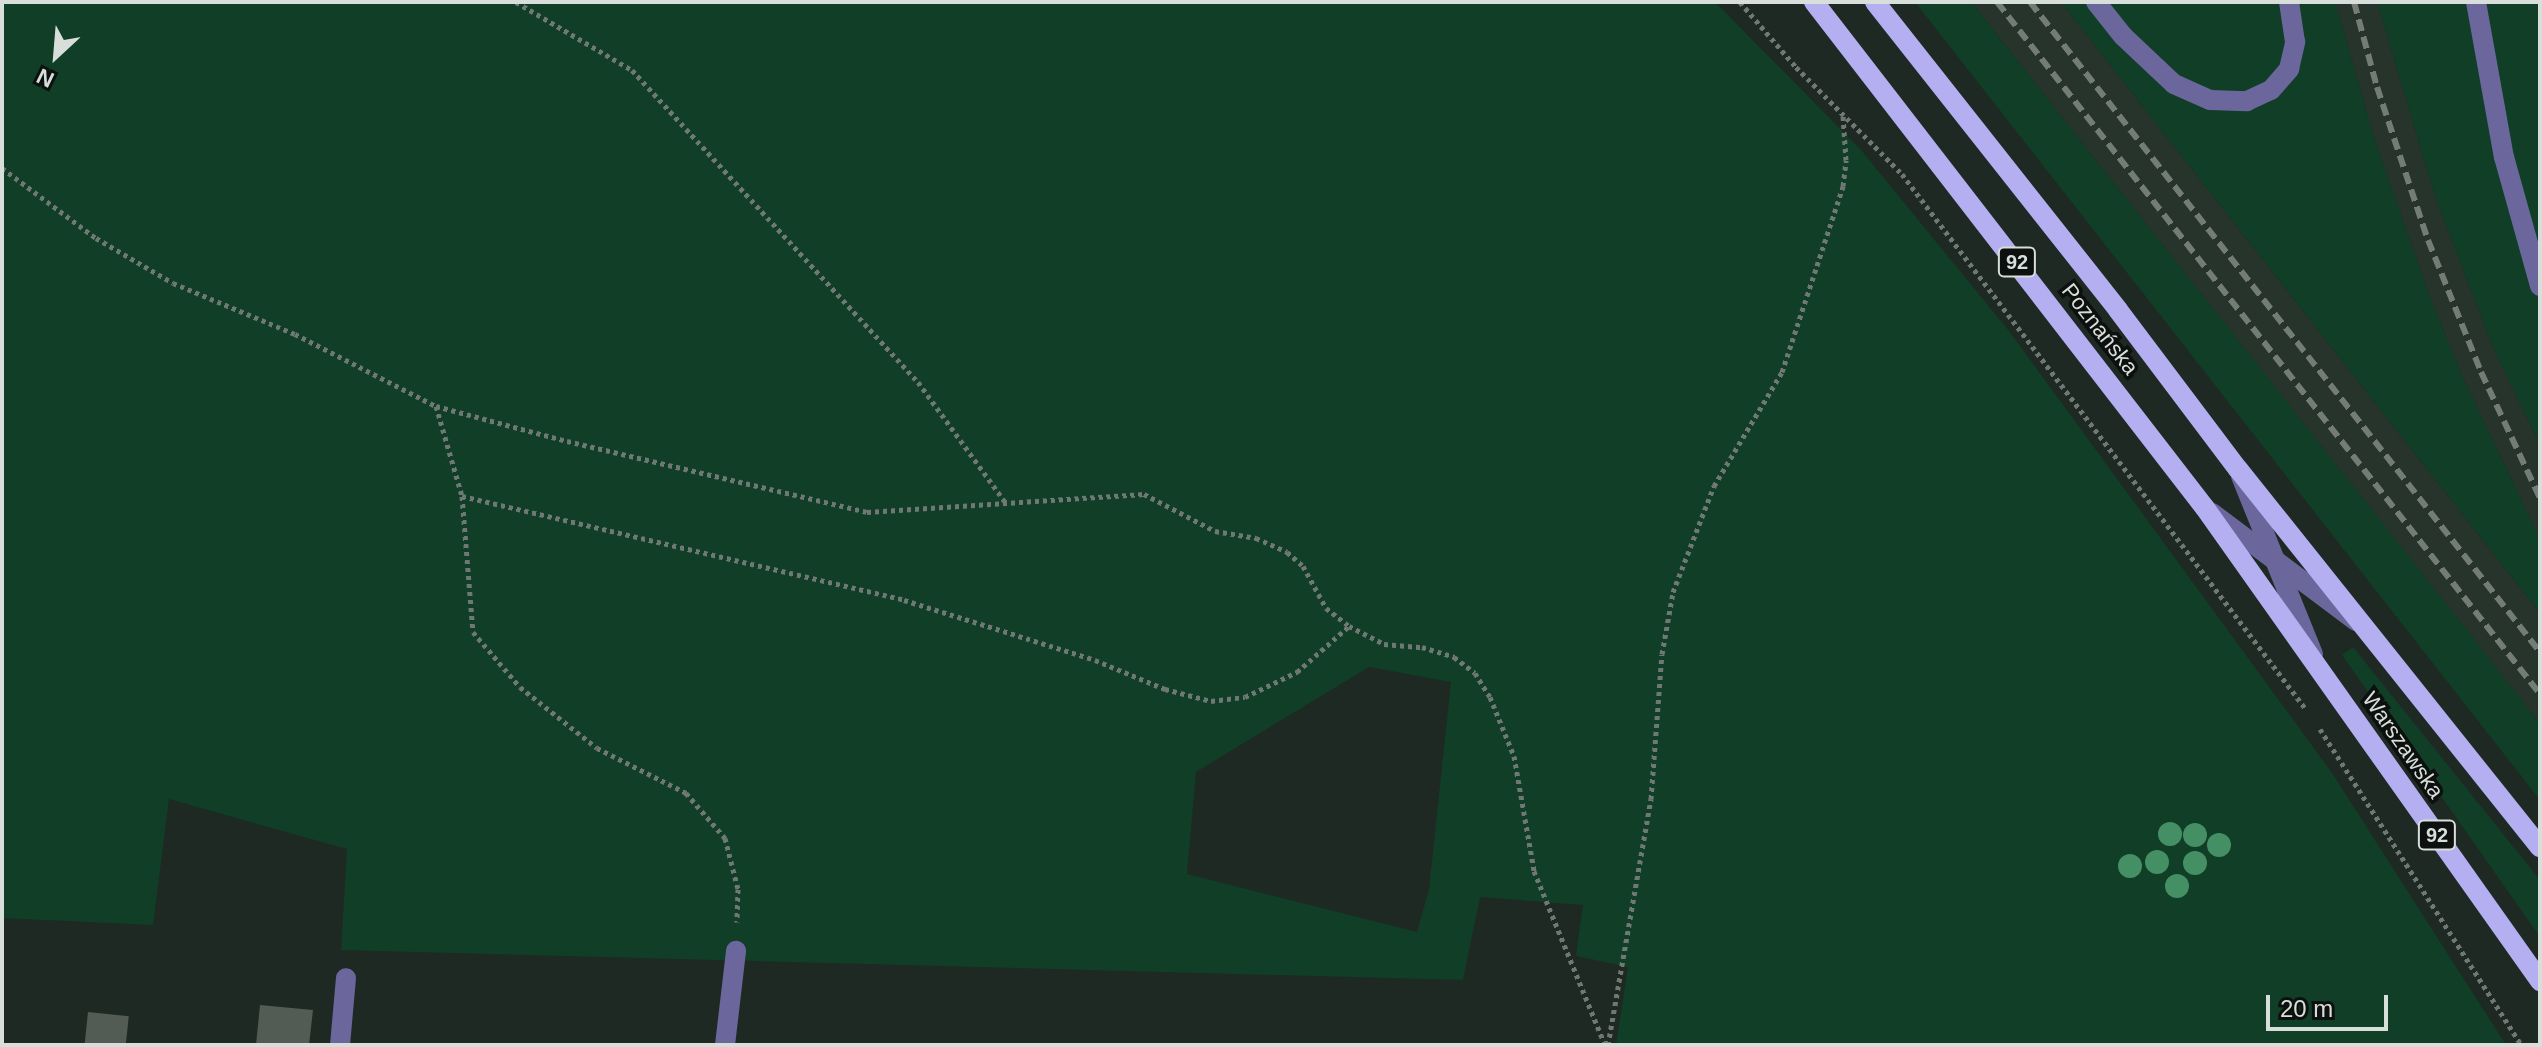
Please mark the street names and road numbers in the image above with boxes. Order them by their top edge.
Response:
road number: 92 [1997,246,2037,278]
street label: Poznańska [2056,278,2144,380]
street label: Warszawska [2357,687,2449,803]
road number: 92 [2417,819,2457,851]

